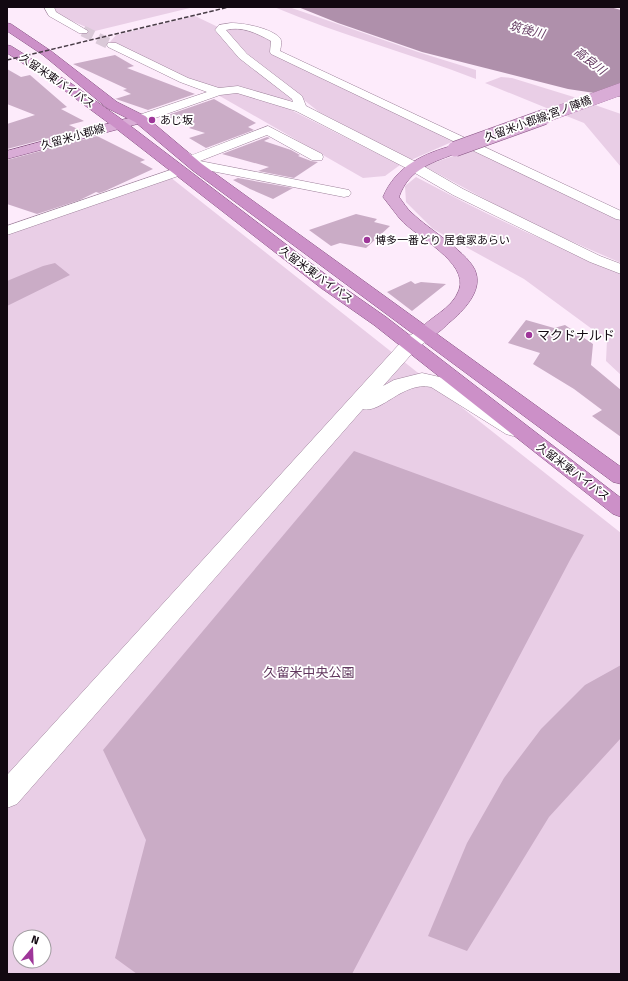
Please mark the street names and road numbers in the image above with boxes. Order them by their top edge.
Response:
street label: 久留米東バイパス [17,51,97,111]
street label: 久留米小郡線;宮ノ陣橋 [483,94,593,144]
street label: 久留米小郡線 [39,122,107,152]
street label: 久留米東バイパス [277,244,355,306]
street label: 久留米東バイパス [534,440,612,504]

